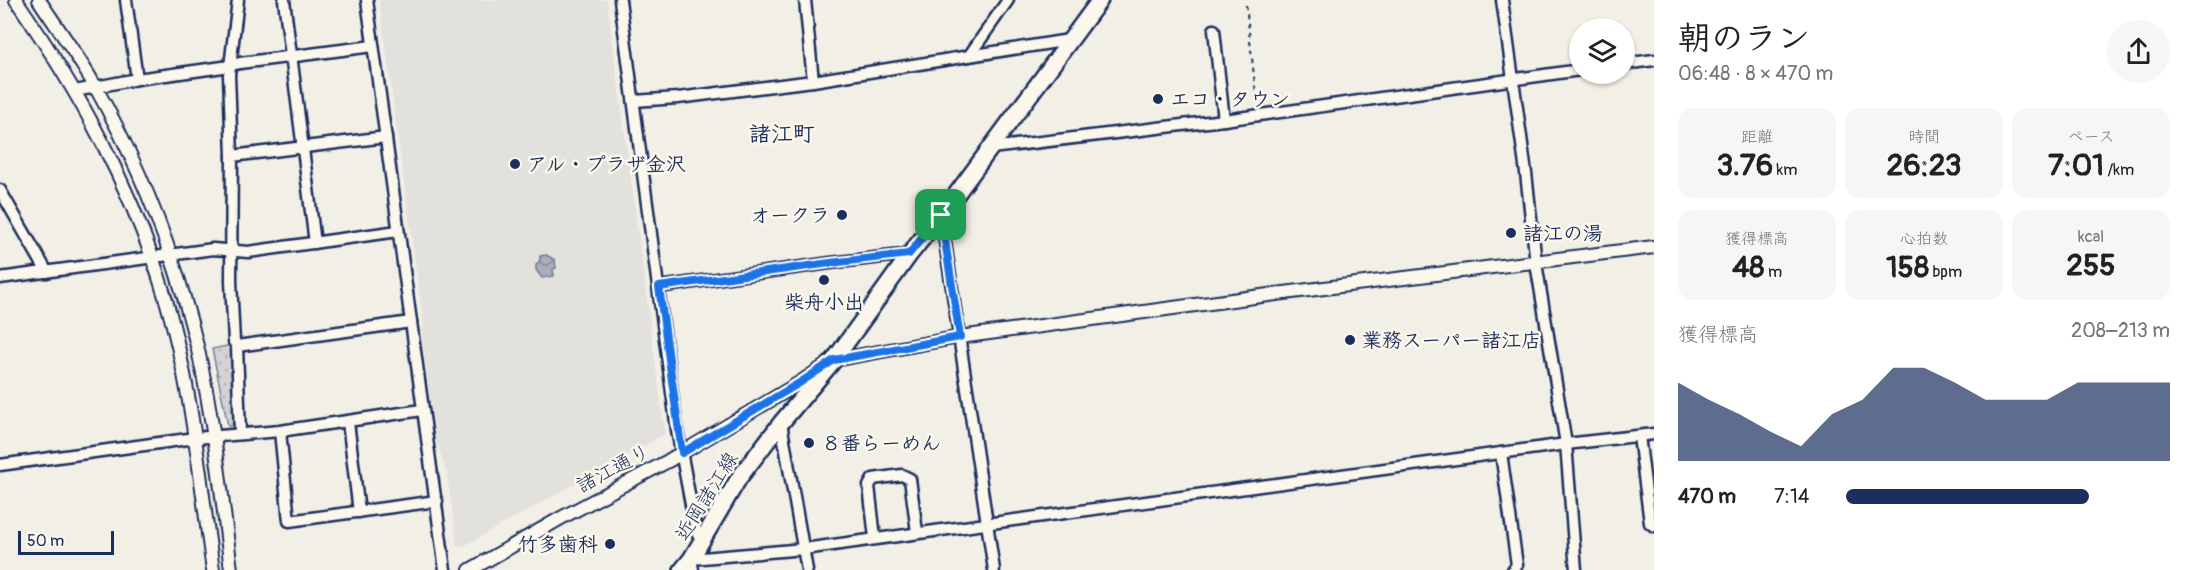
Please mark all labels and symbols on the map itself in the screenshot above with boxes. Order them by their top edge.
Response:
place label: エコ・タウン [1170,87,1290,112]
marker: エコ・タウン [1151,92,1165,106]
district label: 諸江町 [749,120,815,148]
place label: アル・プラザ金沢 [527,152,686,177]
marker: アル・プラザ金沢 [508,157,522,171]
pin [915,189,966,240]
place label: オークラ [750,203,830,228]
marker: オークラ [835,208,849,222]
place label: 諸江の湯 [1523,221,1603,246]
marker: 諸江の湯 [1504,226,1518,240]
marker: 柴舟小出 [817,273,831,287]
place label: 柴舟小出 [784,290,864,315]
place label: 業務スーパー諸江店 [1362,328,1541,353]
marker: 業務スーパー諸江店 [1343,333,1357,347]
place label: ８番らーめん [821,431,941,456]
marker: ８番らーめん [802,436,816,450]
street label: 諸江通り [572,439,654,498]
street label: 近岡諸江線 [669,447,744,545]
scale bar [18,528,114,556]
place label: 竹多歯科 [518,532,598,557]
marker: 竹多歯科 [603,537,617,551]

